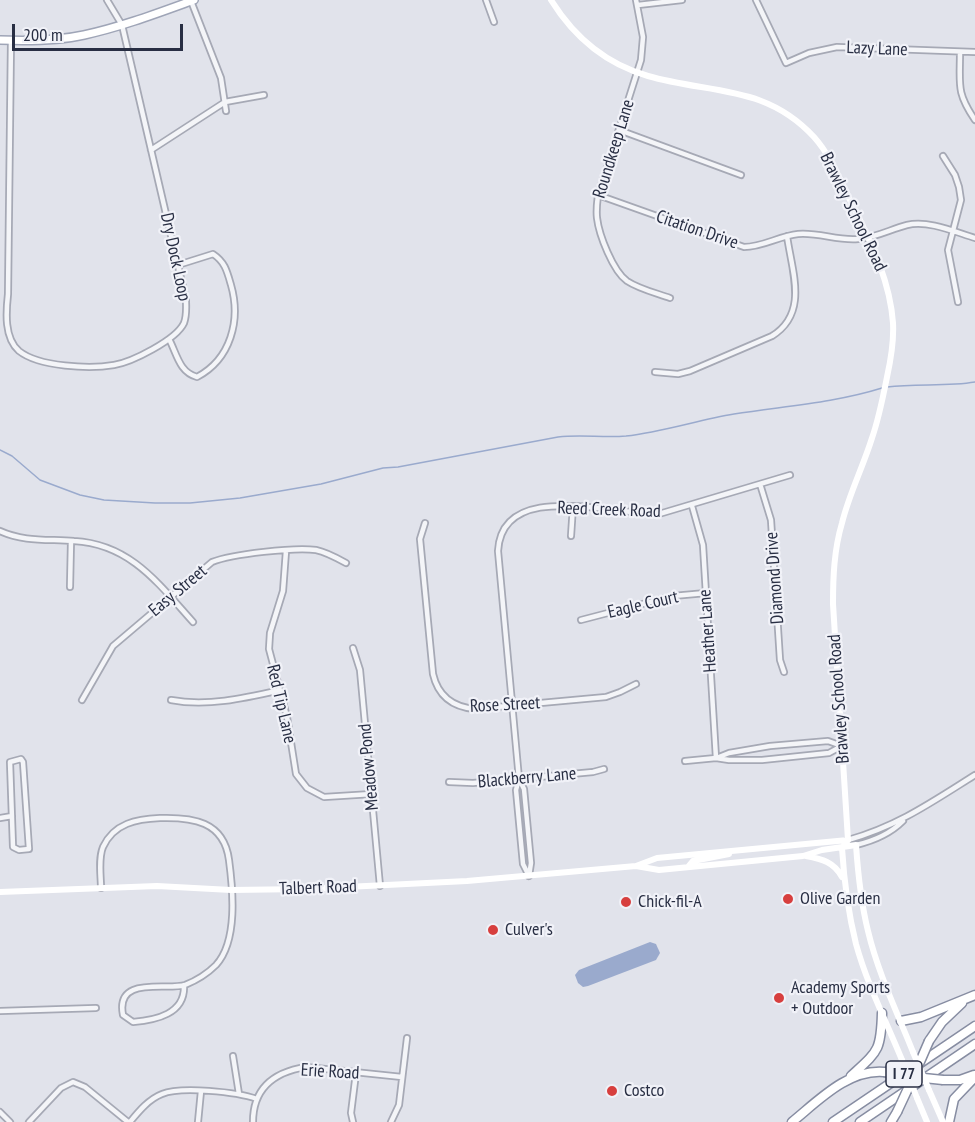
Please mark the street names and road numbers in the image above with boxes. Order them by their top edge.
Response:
street label: Lazy Lane [846,37,908,61]
street label: Roundkeep Lane [589,97,639,201]
street label: Brawley School Road [815,149,891,275]
street label: Citation Drive [653,206,741,254]
street label: Dry Dock Loop [155,211,195,303]
street label: Reed Creek Road [557,497,661,523]
street label: Diamond Drive [761,531,789,625]
street label: Easy Street [145,561,211,621]
street label: Eagle Court [606,586,680,624]
street label: Heather Lane [694,589,722,673]
street label: Brawley School Road [824,634,854,764]
street label: Red Tip Lane [261,662,301,746]
street label: Rose Street [469,692,541,718]
street label: Meadow Pond [354,723,384,811]
street label: Blackberry Lane [477,763,577,793]
street label: Talbert Road [279,876,357,900]
street label: Erie Road [300,1060,360,1084]
road number: I 77 [886,1061,922,1087]

